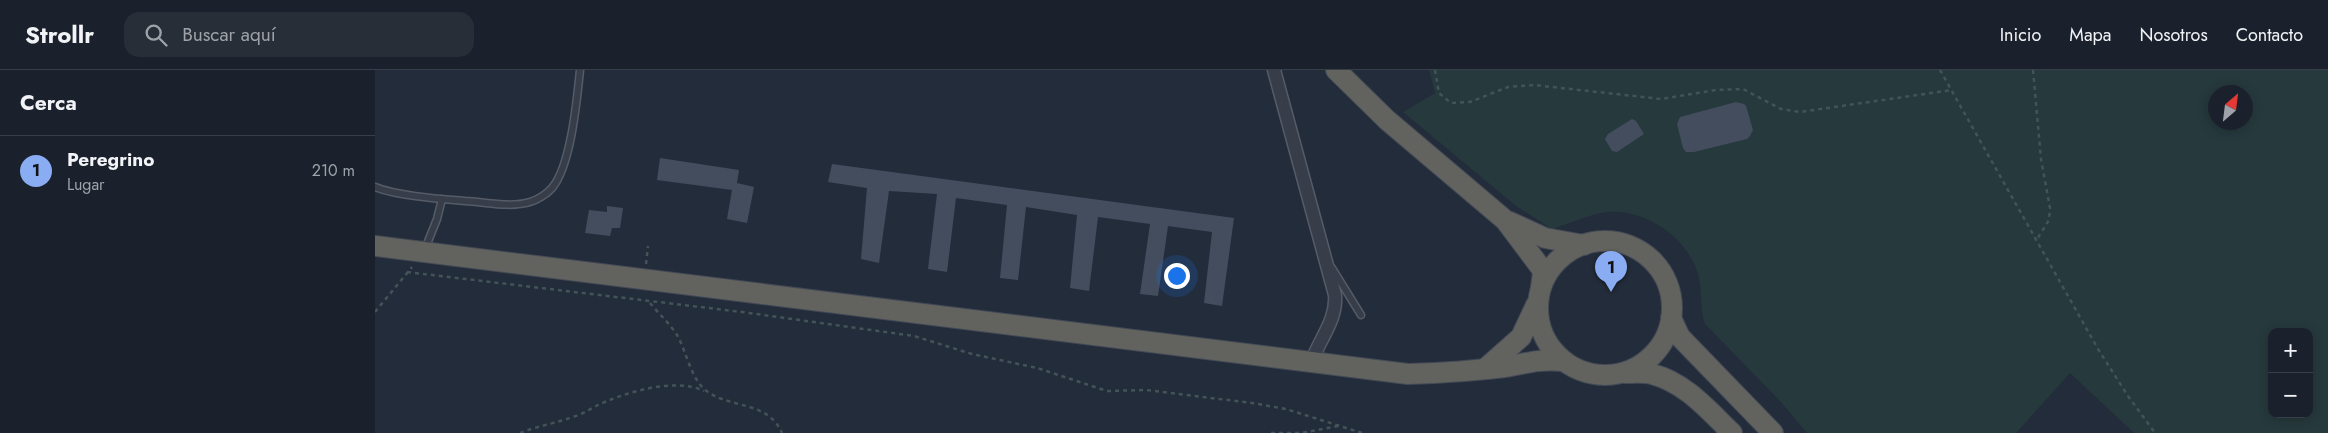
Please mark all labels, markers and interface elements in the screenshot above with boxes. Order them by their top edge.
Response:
search box [124,12,474,57]
text: Strollr [25,17,94,52]
icon: search [142,21,170,49]
text: Buscar aquí [182,21,276,48]
text: Inicio [2000,22,2041,48]
text: Mapa [2069,22,2111,48]
text: Nosotros [2139,22,2208,48]
text: Contacto [2236,22,2303,48]
north arrow [2208,85,2253,130]
text: Cerca [20,88,77,118]
text: Peregrino [67,146,154,173]
text: 1 [32,159,40,182]
text: 210 m [312,159,355,182]
text: Lugar [67,173,105,196]
pin: 1 [1595,251,1627,292]
your location [1164,263,1190,289]
map controls [2268,328,2313,418]
button: + [2268,328,2313,373]
button: − [2268,373,2313,418]

